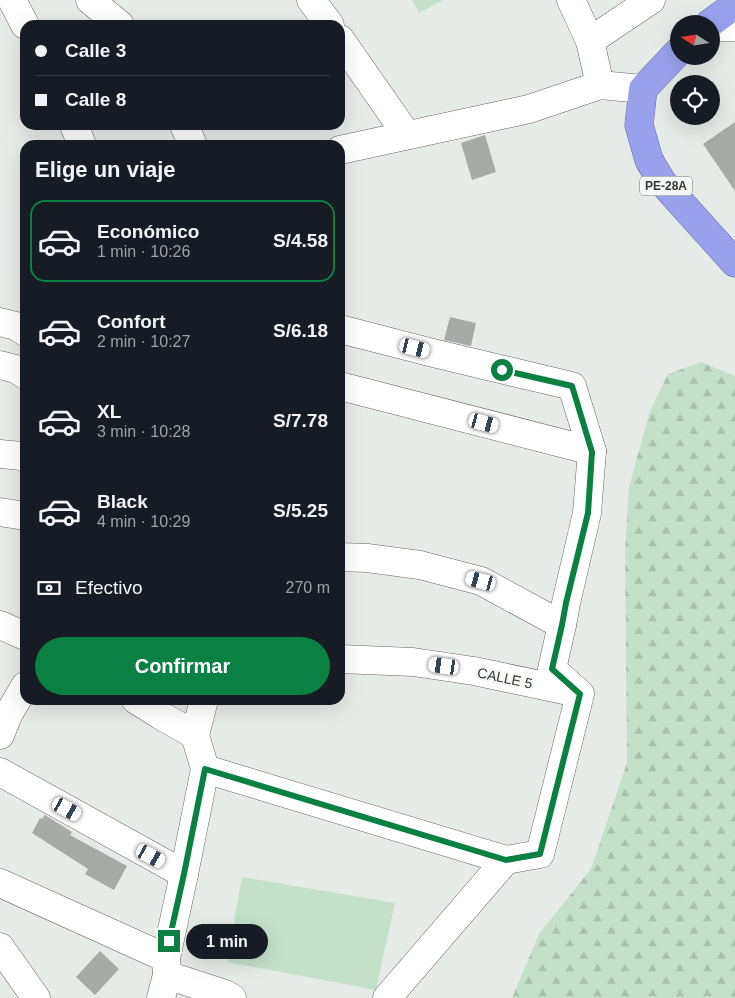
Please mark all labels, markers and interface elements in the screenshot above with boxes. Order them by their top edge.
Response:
north arrow [670,15,720,65]
map controls [670,15,720,125]
text: Calle 3 [65,40,126,61]
button: locate [670,75,720,125]
text: Calle 8 [65,89,126,110]
text: Elige un viaje [35,157,176,182]
road number: PE-28A [640,177,692,196]
icon: car [37,219,82,264]
text: Económico [97,221,199,242]
text: S/4.58 [273,230,328,251]
text: 1 min · 10:26 [97,243,190,260]
icon: car [37,309,82,354]
text: Confort [97,311,166,332]
text: S/6.18 [273,320,328,341]
text: 2 min · 10:27 [97,333,190,350]
car [398,337,431,359]
route start [491,359,513,381]
icon: car [37,399,82,444]
text: XL [97,401,121,422]
text: S/7.78 [273,410,328,431]
car [467,412,500,434]
text: 3 min · 10:28 [97,423,190,440]
icon: car [37,489,82,534]
text: Black [97,491,148,512]
text: S/5.25 [273,500,328,521]
text: 4 min · 10:29 [97,513,190,530]
car [464,570,497,592]
icon: cash [35,574,63,602]
text: Efectivo [75,577,143,598]
text: 270 m [286,579,330,596]
button: Confirmar [35,637,330,695]
car [428,656,459,676]
street label: CALLE 5 [476,664,534,692]
car [50,795,83,823]
car [134,842,167,870]
callout: 1 min [186,924,269,958]
route end [158,930,180,952]
text: 1 min [206,933,248,950]

